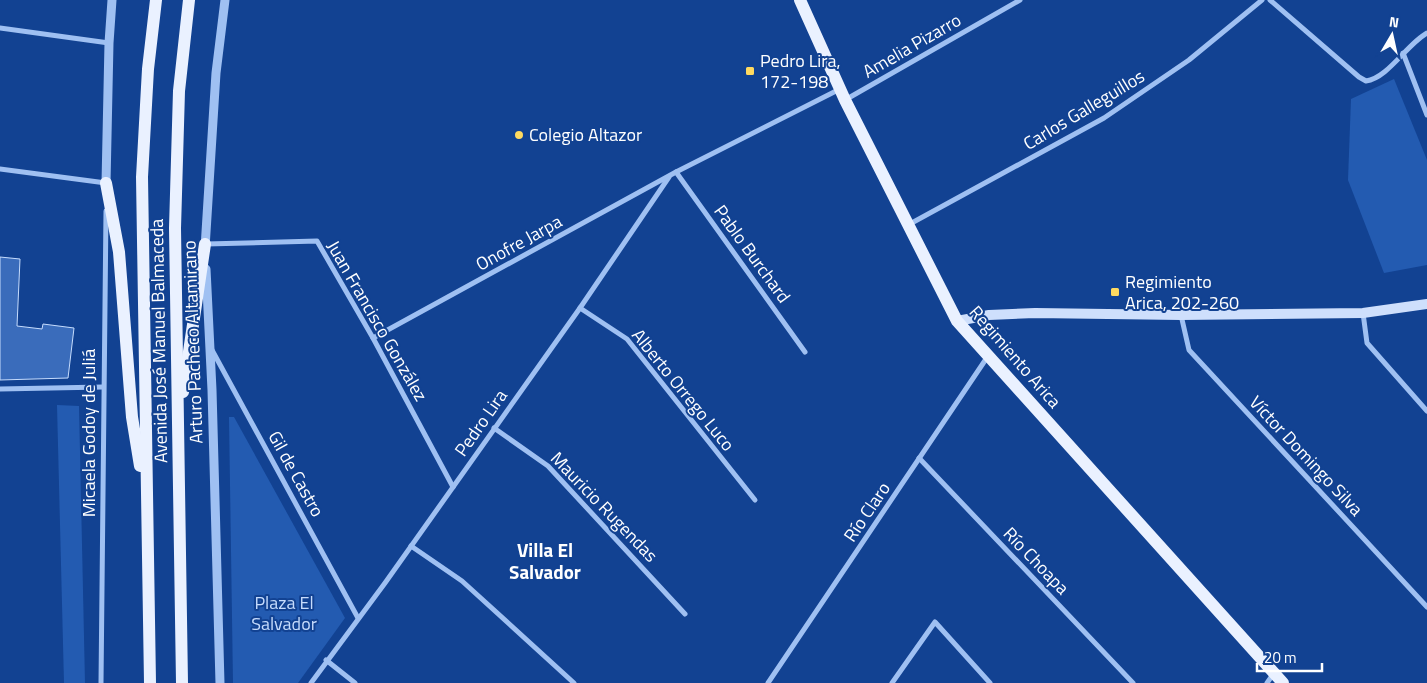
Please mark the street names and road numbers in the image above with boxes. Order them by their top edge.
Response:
street label: Amelia Pizarro [858,6,966,85]
street label: Carlos Galleguillos [1018,63,1150,157]
street label: Pablo Burchard [708,199,797,308]
street label: Onofre Jarpa [471,208,567,277]
street label: Avenida José Manuel Balmaceda [143,219,174,463]
street label: Juan Francisco González [320,235,435,406]
street label: Arturo Pacheco Altamirano [175,240,210,444]
street label: Regimiento Arica [963,299,1068,414]
street label: Alberto Orrego Luco [625,323,741,457]
street label: Micaela Godoy de Juliá [75,349,102,517]
street label: Pedro Lira [448,384,514,462]
street label: Víctor Domingo Silva [1243,389,1369,522]
street label: Gil de Castro [262,426,331,522]
street label: Mauricio Rugendas [544,445,664,568]
street label: Río Claro [837,476,897,547]
street label: Río Choapa [997,521,1076,601]

